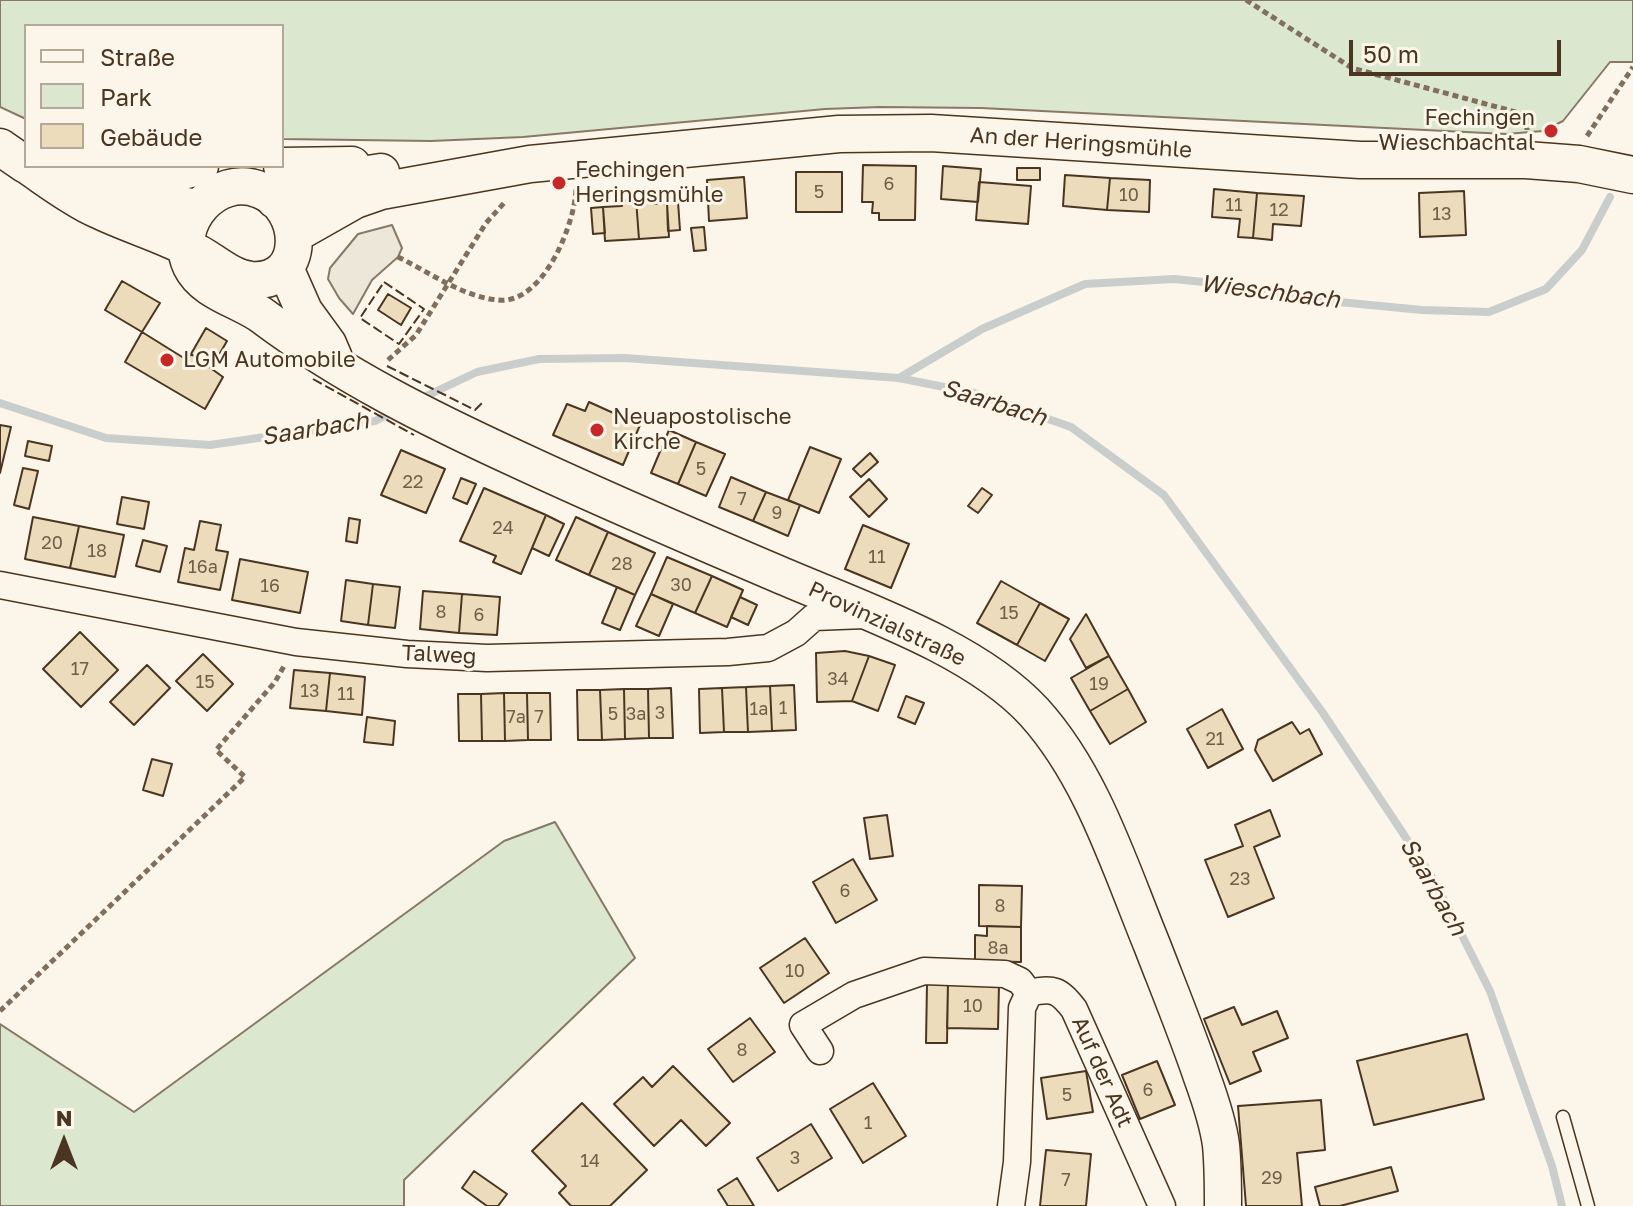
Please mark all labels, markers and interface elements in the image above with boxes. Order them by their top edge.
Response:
legend [24,24,284,168]
scale bar [1353,24,1565,74]
text: 50 m [1363,39,1419,68]
text: Straße [100,42,175,71]
text: Park [100,82,152,111]
place label: Fechingen Wieschbachtal [1379,105,1535,156]
text: Gebäude [100,122,202,151]
street label: An der Heringsmühle [969,122,1193,164]
marker: Fechingen Wieschbachtal [1542,122,1560,140]
place label: Fechingen Heringsmühle [575,157,724,208]
house number: 6 [884,173,894,195]
marker: Fechingen Heringsmühle [550,174,568,192]
house number: 5 [814,181,824,203]
house number: 10 [1119,184,1139,206]
house number: 11 [1225,194,1243,216]
house number: 12 [1269,199,1289,221]
house number: 13 [1432,203,1452,225]
water label: Wieschbach [1199,269,1341,315]
place label: LGM Automobile [183,347,356,373]
marker: LGM Automobile [158,351,176,369]
water label: Saarbach [938,373,1050,433]
place label: Neuapostolische Kirche [613,404,791,456]
water label: Saarbach [259,406,371,452]
marker: Neuapostolische Kirche [588,421,606,439]
house number: 5 [696,458,706,480]
house number: 22 [403,471,423,493]
house number: 7 [737,488,747,510]
house number: 9 [772,502,782,524]
house number: 24 [492,517,514,539]
house number: 20 [41,532,63,554]
house number: 18 [87,540,107,562]
house number: 11 [868,546,886,568]
house number: 28 [611,553,633,575]
house number: 16a [188,556,218,578]
house number: 30 [670,574,692,596]
house number: 16 [260,575,280,597]
street label: Provinzialstraße [804,576,970,672]
house number: 8 [436,601,446,623]
house number: 15 [999,602,1019,624]
house number: 6 [474,604,484,626]
street label: Talweg [401,640,477,670]
house number: 17 [71,658,89,680]
house number: 34 [827,668,849,690]
house number: 15 [195,671,215,693]
house number: 19 [1089,673,1109,695]
house number: 13 [300,680,320,702]
house number: 11 [337,683,355,705]
house number: 1 [779,697,787,719]
house number: 1a [750,698,768,720]
house number: 3 [655,702,665,724]
house number: 5 [608,703,618,725]
house number: 3a [626,703,646,725]
house number: 7a [506,706,526,728]
house number: 7 [534,706,544,728]
house number: 21 [1205,728,1225,750]
water label: Saarbach [1394,833,1472,941]
house number: 23 [1230,868,1250,890]
house number: 6 [840,880,850,902]
house number: 8 [995,895,1005,917]
house number: 8a [987,937,1009,959]
house number: 10 [785,960,805,982]
house number: 10 [963,995,983,1017]
street label: Auf der Adt [1066,1013,1138,1131]
house number: 8 [737,1039,747,1061]
house number: 6 [1143,1079,1153,1101]
house number: 5 [1062,1084,1072,1106]
north arrow [24,1102,104,1182]
text: N [56,1104,72,1131]
house number: 1 [864,1112,872,1134]
house number: 3 [790,1147,800,1169]
house number: 14 [580,1150,600,1172]
house number: 29 [1261,1167,1283,1189]
house number: 7 [1061,1169,1071,1191]

